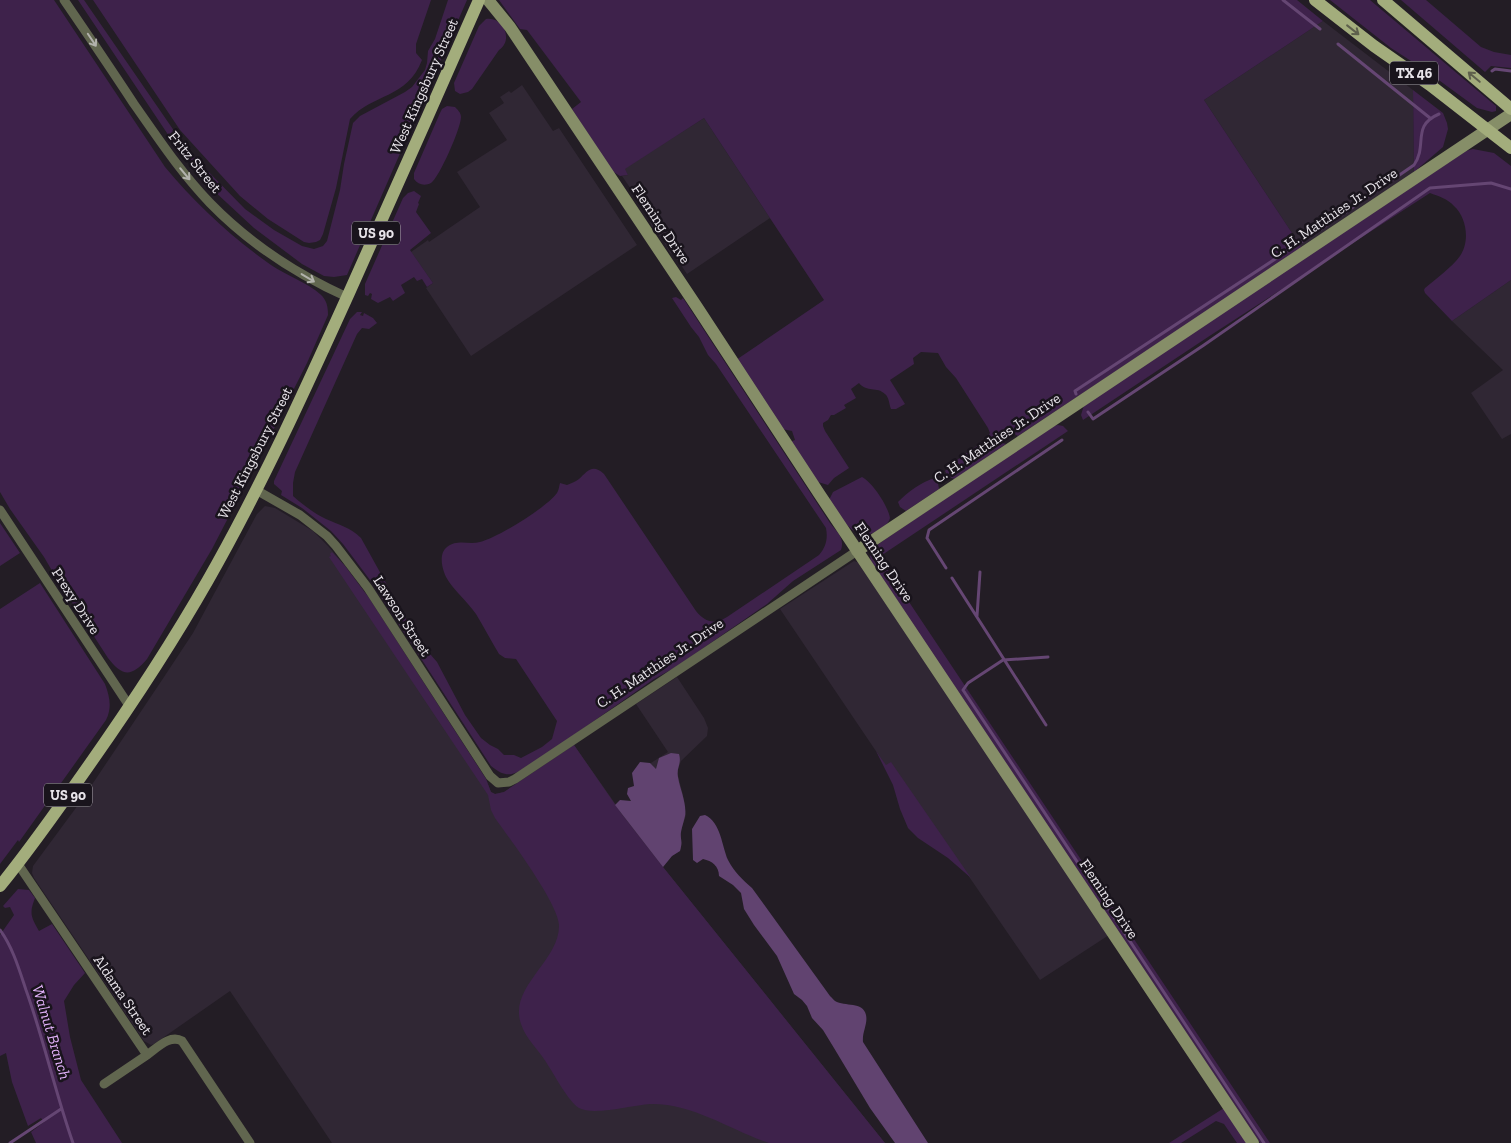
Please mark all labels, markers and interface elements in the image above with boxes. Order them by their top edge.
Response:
street label: West Kingsbury Street [386,15,462,156]
one-way arrow [1346,25,1359,36]
one-way arrow [87,33,97,47]
road number: TX 46 [1390,62,1438,84]
one-way arrow [1468,71,1481,82]
street label: Fritz Street [165,127,226,197]
street label: C. H. Matthies Jr. Drive [1267,164,1401,262]
one-way arrow [179,167,190,180]
street label: Fleming Drive [628,181,694,267]
road number: US 90 [352,222,400,244]
one-way arrow [300,273,314,283]
street label: West Kingsbury Street [214,383,296,522]
street label: C. H. Matthies Jr. Drive [930,389,1064,487]
street label: Fleming Drive [851,519,917,605]
street label: Prexy Drive [48,564,104,638]
street label: Lawson Street [369,572,435,660]
street label: C. H. Matthies Jr. Drive [593,614,727,712]
road number: US 90 [44,784,92,806]
street label: Fleming Drive [1076,856,1142,942]
street label: Aldama Street [90,952,157,1039]
water label: Walnut Branch [28,983,75,1082]

